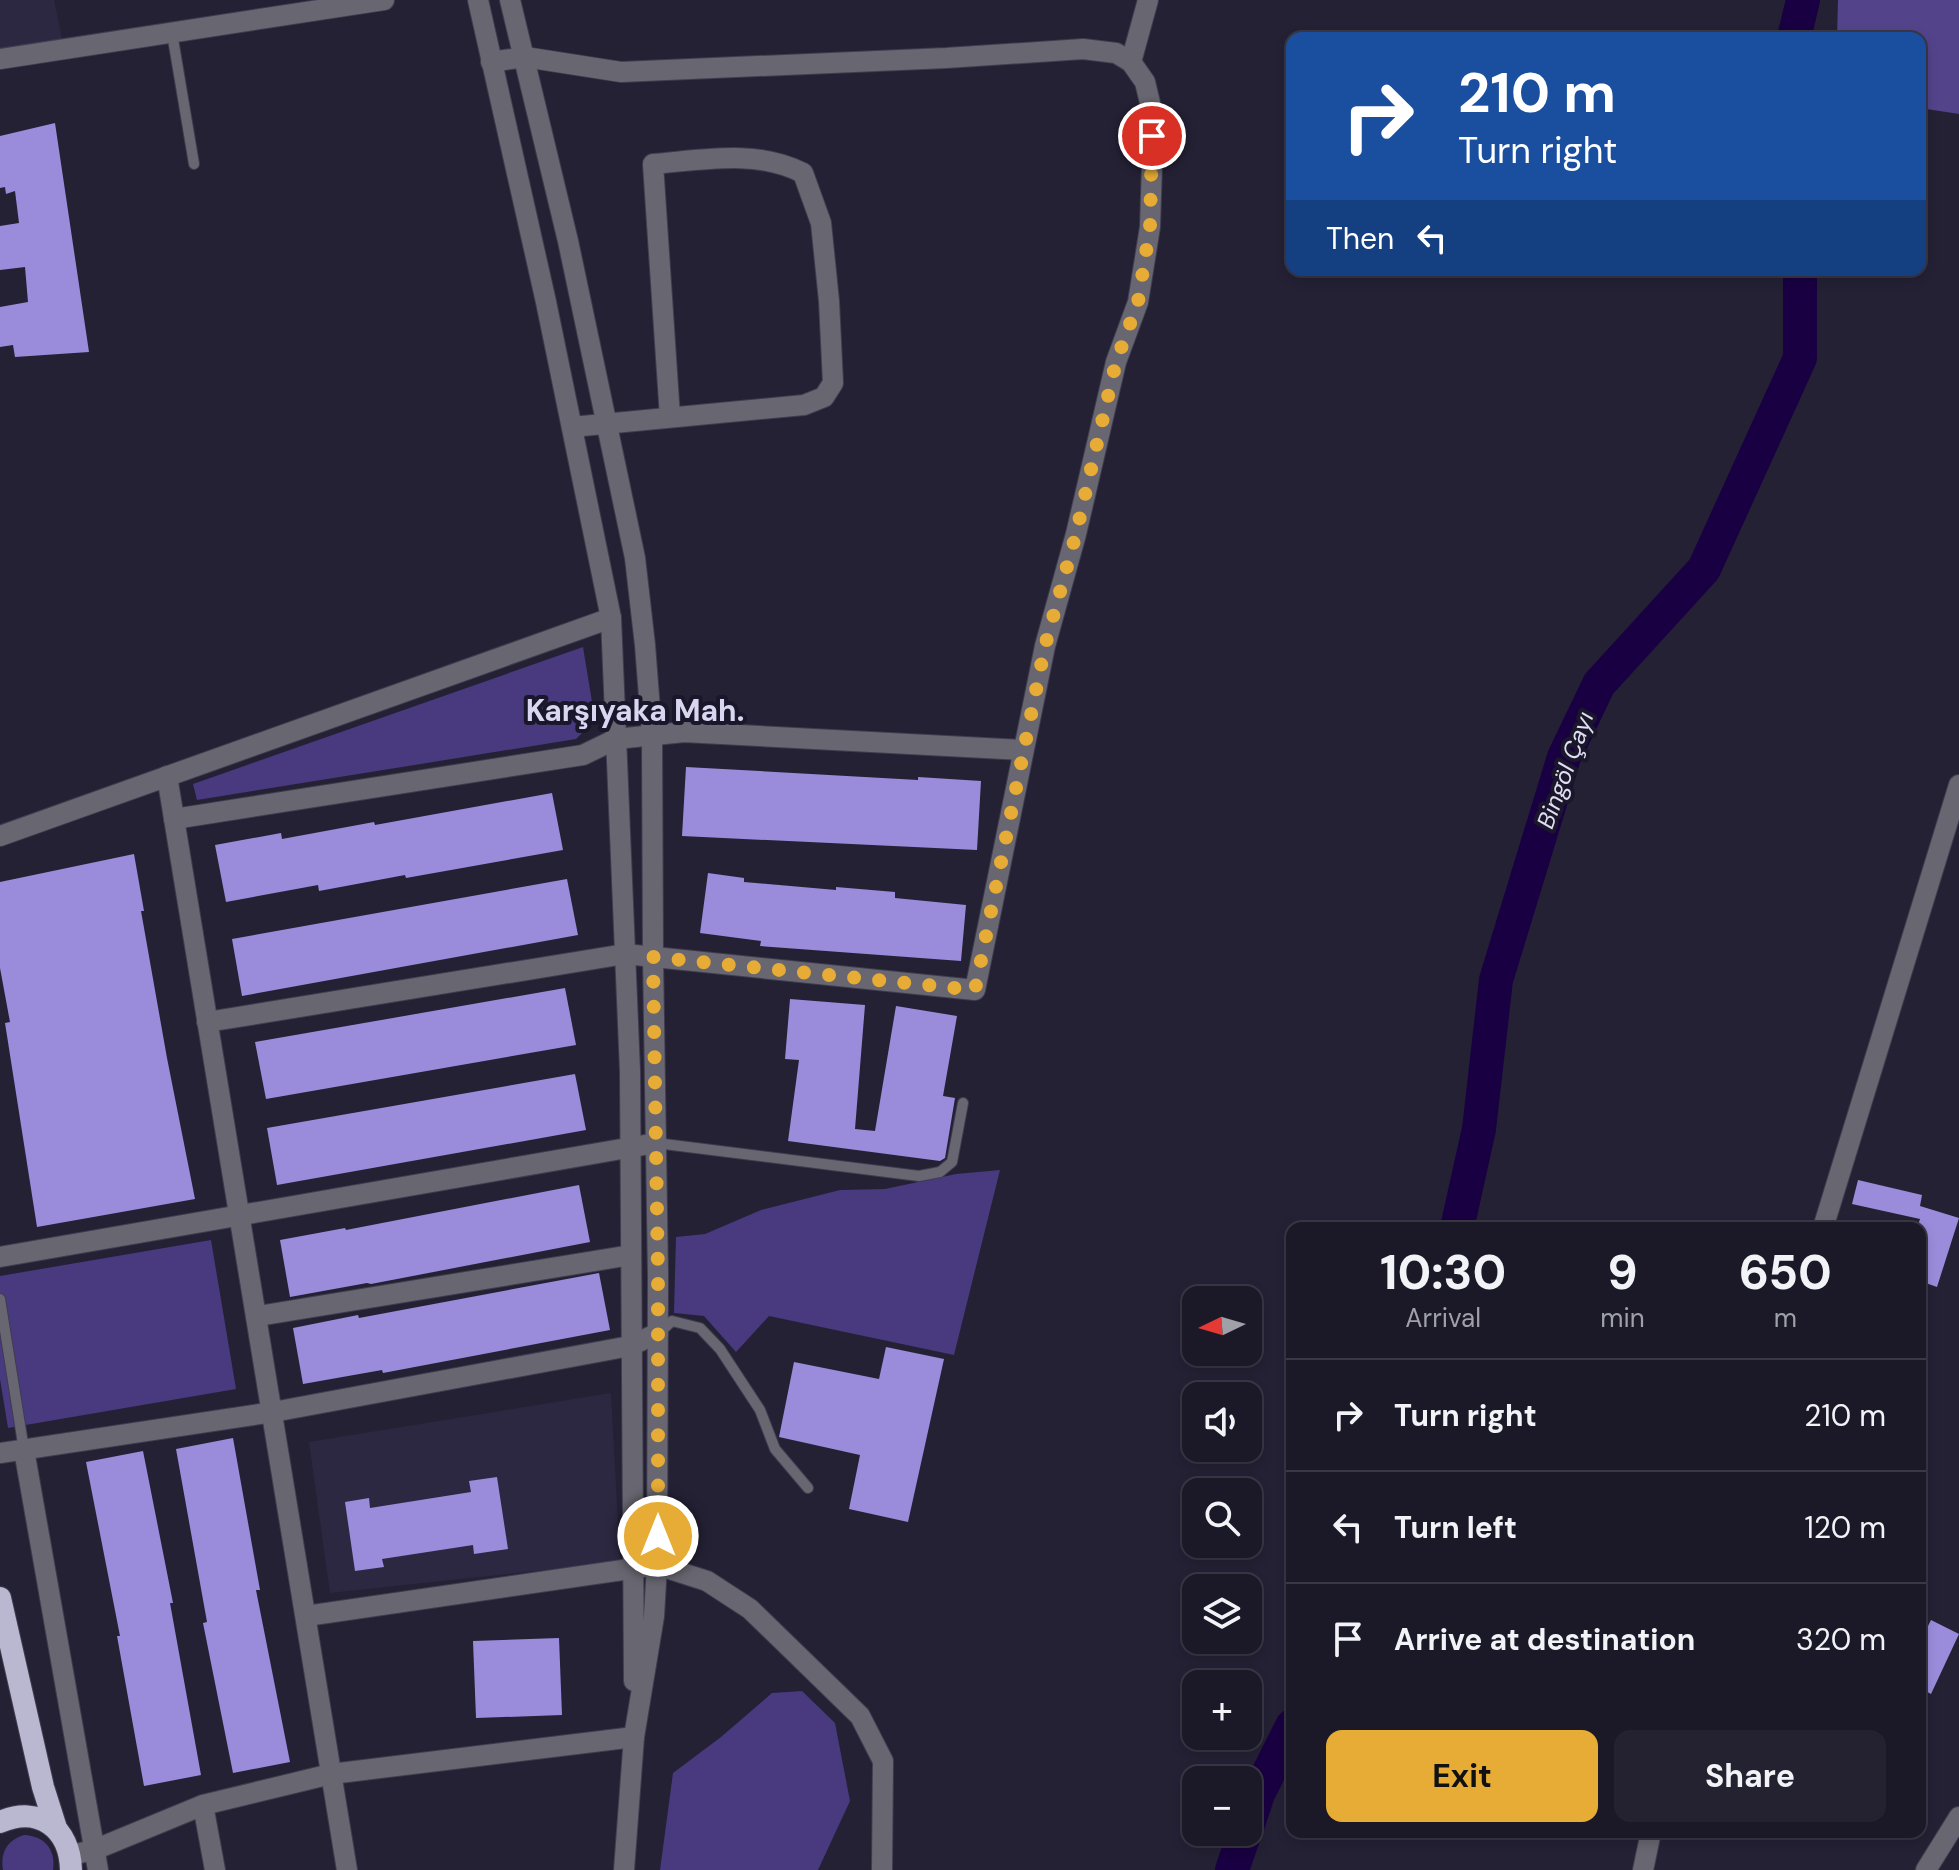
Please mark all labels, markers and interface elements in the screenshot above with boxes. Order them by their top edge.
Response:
text: 210 m [1458,56,1616,129]
icon: right [1326,64,1430,168]
pin [1118,102,1186,170]
icon: arrive [1130,114,1174,158]
text: Turn right [1458,127,1617,174]
icon: left [1410,216,1454,260]
text: Then [1326,219,1394,258]
district label: Karşıyaka Mah. [526,691,744,730]
water label: Bingöl Çayı [1530,707,1600,833]
text: 10:30 [1380,1241,1506,1304]
text: 9 [1607,1241,1638,1304]
text: 650 [1739,1241,1832,1304]
north arrow [1182,1286,1262,1366]
map controls [1182,1286,1262,1846]
text: Arrival [1405,1301,1481,1335]
text: min [1600,1301,1645,1335]
text: m [1774,1301,1797,1335]
button: sound [1182,1382,1262,1462]
icon: right [1326,1393,1370,1437]
text: Turn right [1394,1396,1537,1435]
text: 210 m [1804,1396,1886,1435]
button: search [1182,1478,1262,1558]
position arrow [616,1494,700,1578]
icon: left [1326,1505,1370,1549]
text: Turn left [1394,1508,1517,1547]
text: 120 m [1804,1508,1886,1547]
button: layers [1182,1574,1262,1654]
icon: arrive [1326,1617,1370,1661]
text: Arrive at destination [1394,1620,1695,1659]
text: 320 m [1796,1620,1886,1659]
button: + [1182,1670,1262,1750]
button: Exit [1326,1730,1598,1822]
button: Share [1614,1730,1886,1822]
button: − [1182,1766,1262,1846]

